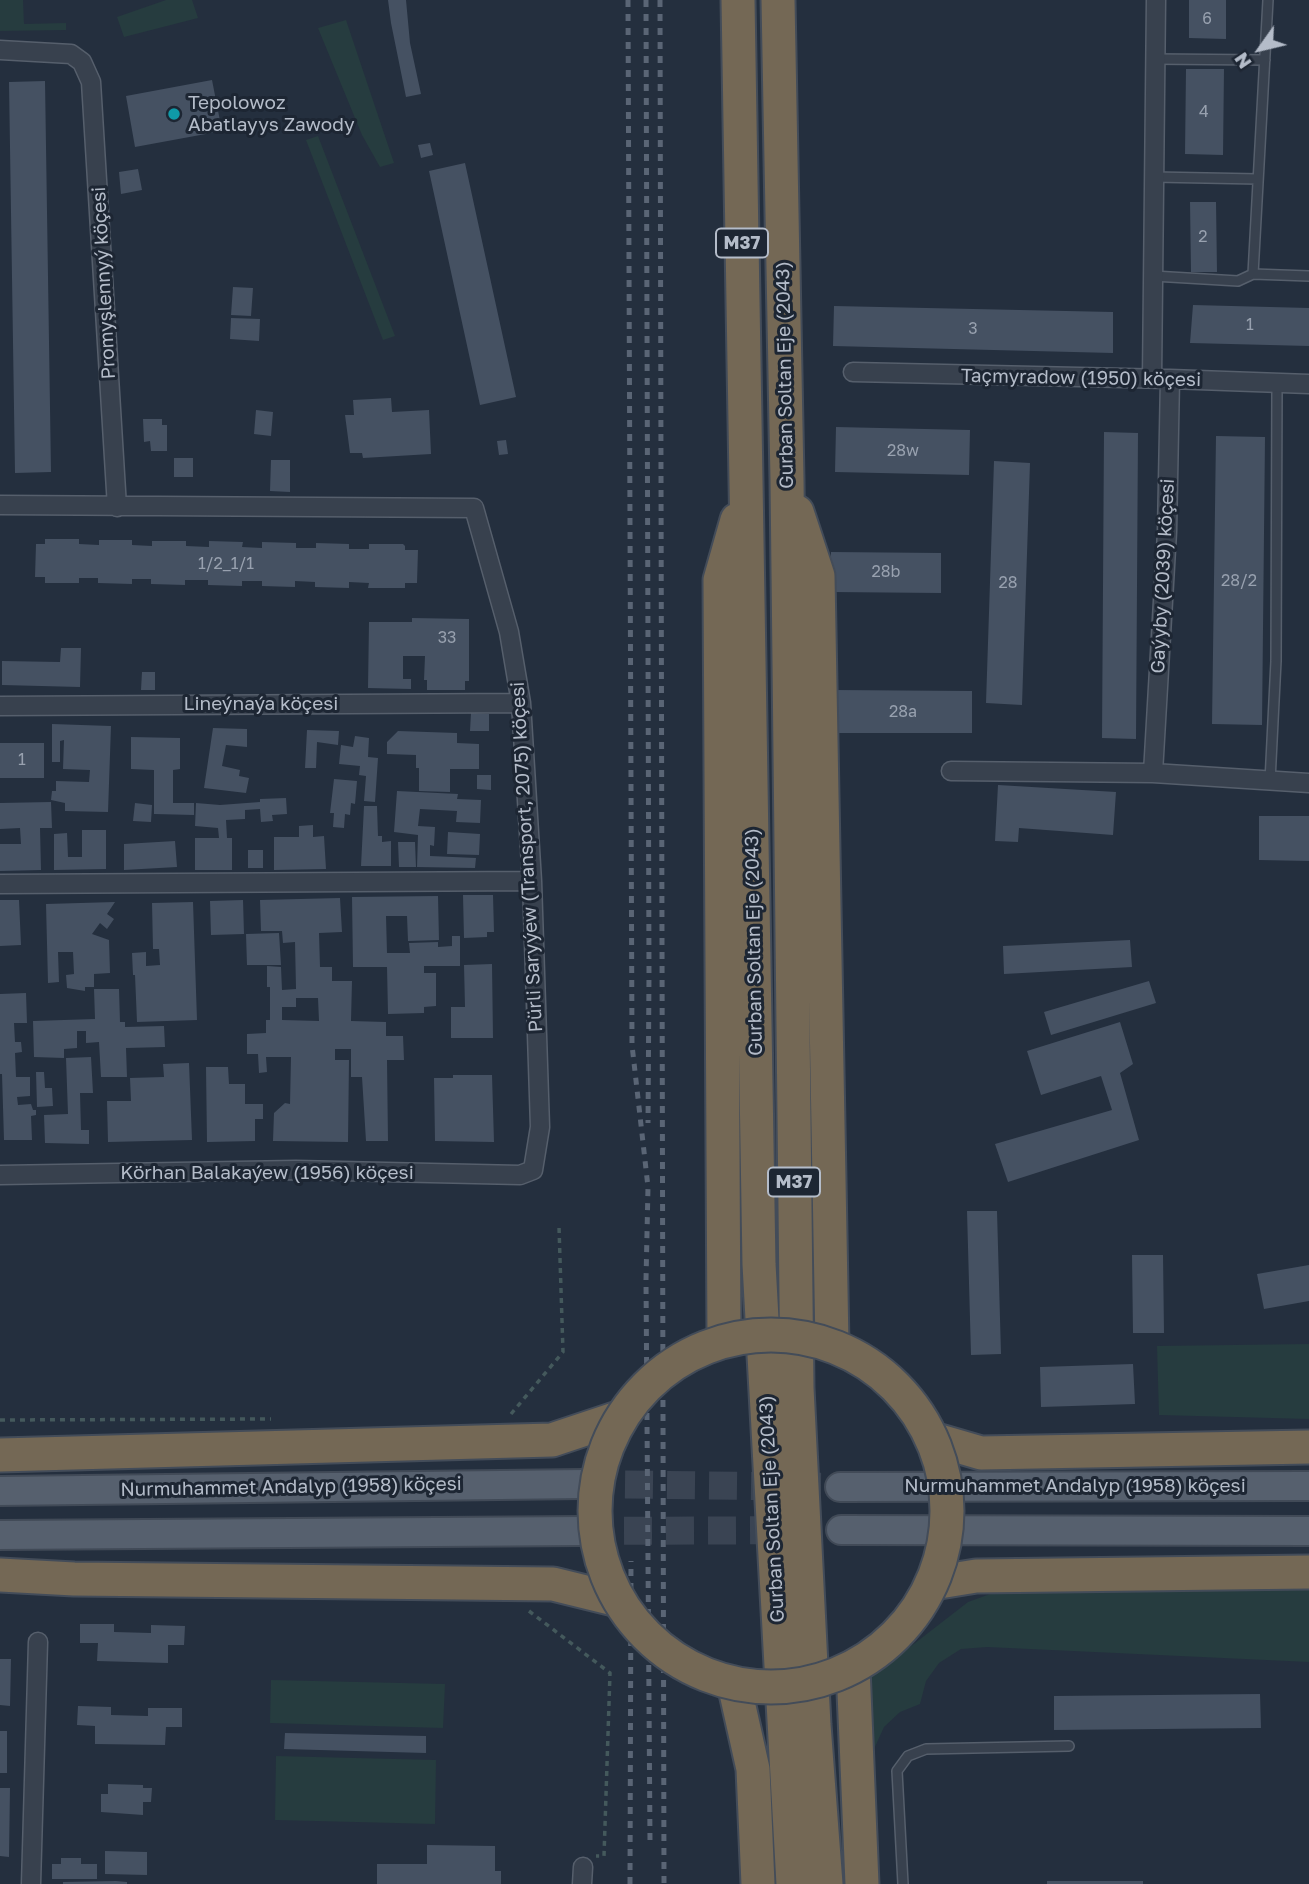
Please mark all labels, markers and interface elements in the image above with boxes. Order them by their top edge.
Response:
house number: 6 [1202,9,1212,29]
north arrow [1225,14,1295,84]
text: N [1229,49,1256,73]
place label: Tepolowoz Abatlayys Zawody [188,92,355,136]
house number: 4 [1199,102,1209,122]
marker: Tepolowoz Abatlayys Zawody [166,106,182,122]
street label: Promyşlennyý köçesi [88,186,120,380]
house number: 2 [1198,227,1208,247]
road number: M37 [716,229,768,258]
street label: Gurban Soltan Eje (2043) [772,261,798,489]
house number: 1 [1246,315,1254,335]
house number: 3 [968,319,978,339]
street label: Taçmyradow (1950) köçesi [961,365,1201,391]
house number: 28w [887,441,919,461]
street label: Gaýyby (2039) köçesi [1147,478,1179,674]
house number: 1/2_1/1 [198,554,254,574]
house number: 28b [872,562,900,582]
house number: 28/2 [1221,571,1257,591]
house number: 28 [998,573,1018,593]
house number: 33 [438,628,456,648]
street label: Pürli Saryýew (Transport, 2075) köçesi [506,681,548,1033]
street label: Lineýnaýa köçesi [184,693,338,715]
house number: 28a [889,702,917,722]
house number: 1 [18,750,26,770]
street label: Gurban Soltan Eje (2043) [741,828,767,1056]
street label: Körhan Balakaýew (1956) köçesi [120,1162,414,1184]
road number: M37 [768,1168,820,1196]
street label: Gurban Soltan Eje (2043) [755,1395,789,1623]
street label: Nurmuhammet Andalyp (1958) köçesi [120,1473,462,1501]
street label: Nurmuhammet Andalyp (1958) köçesi [904,1475,1246,1497]

